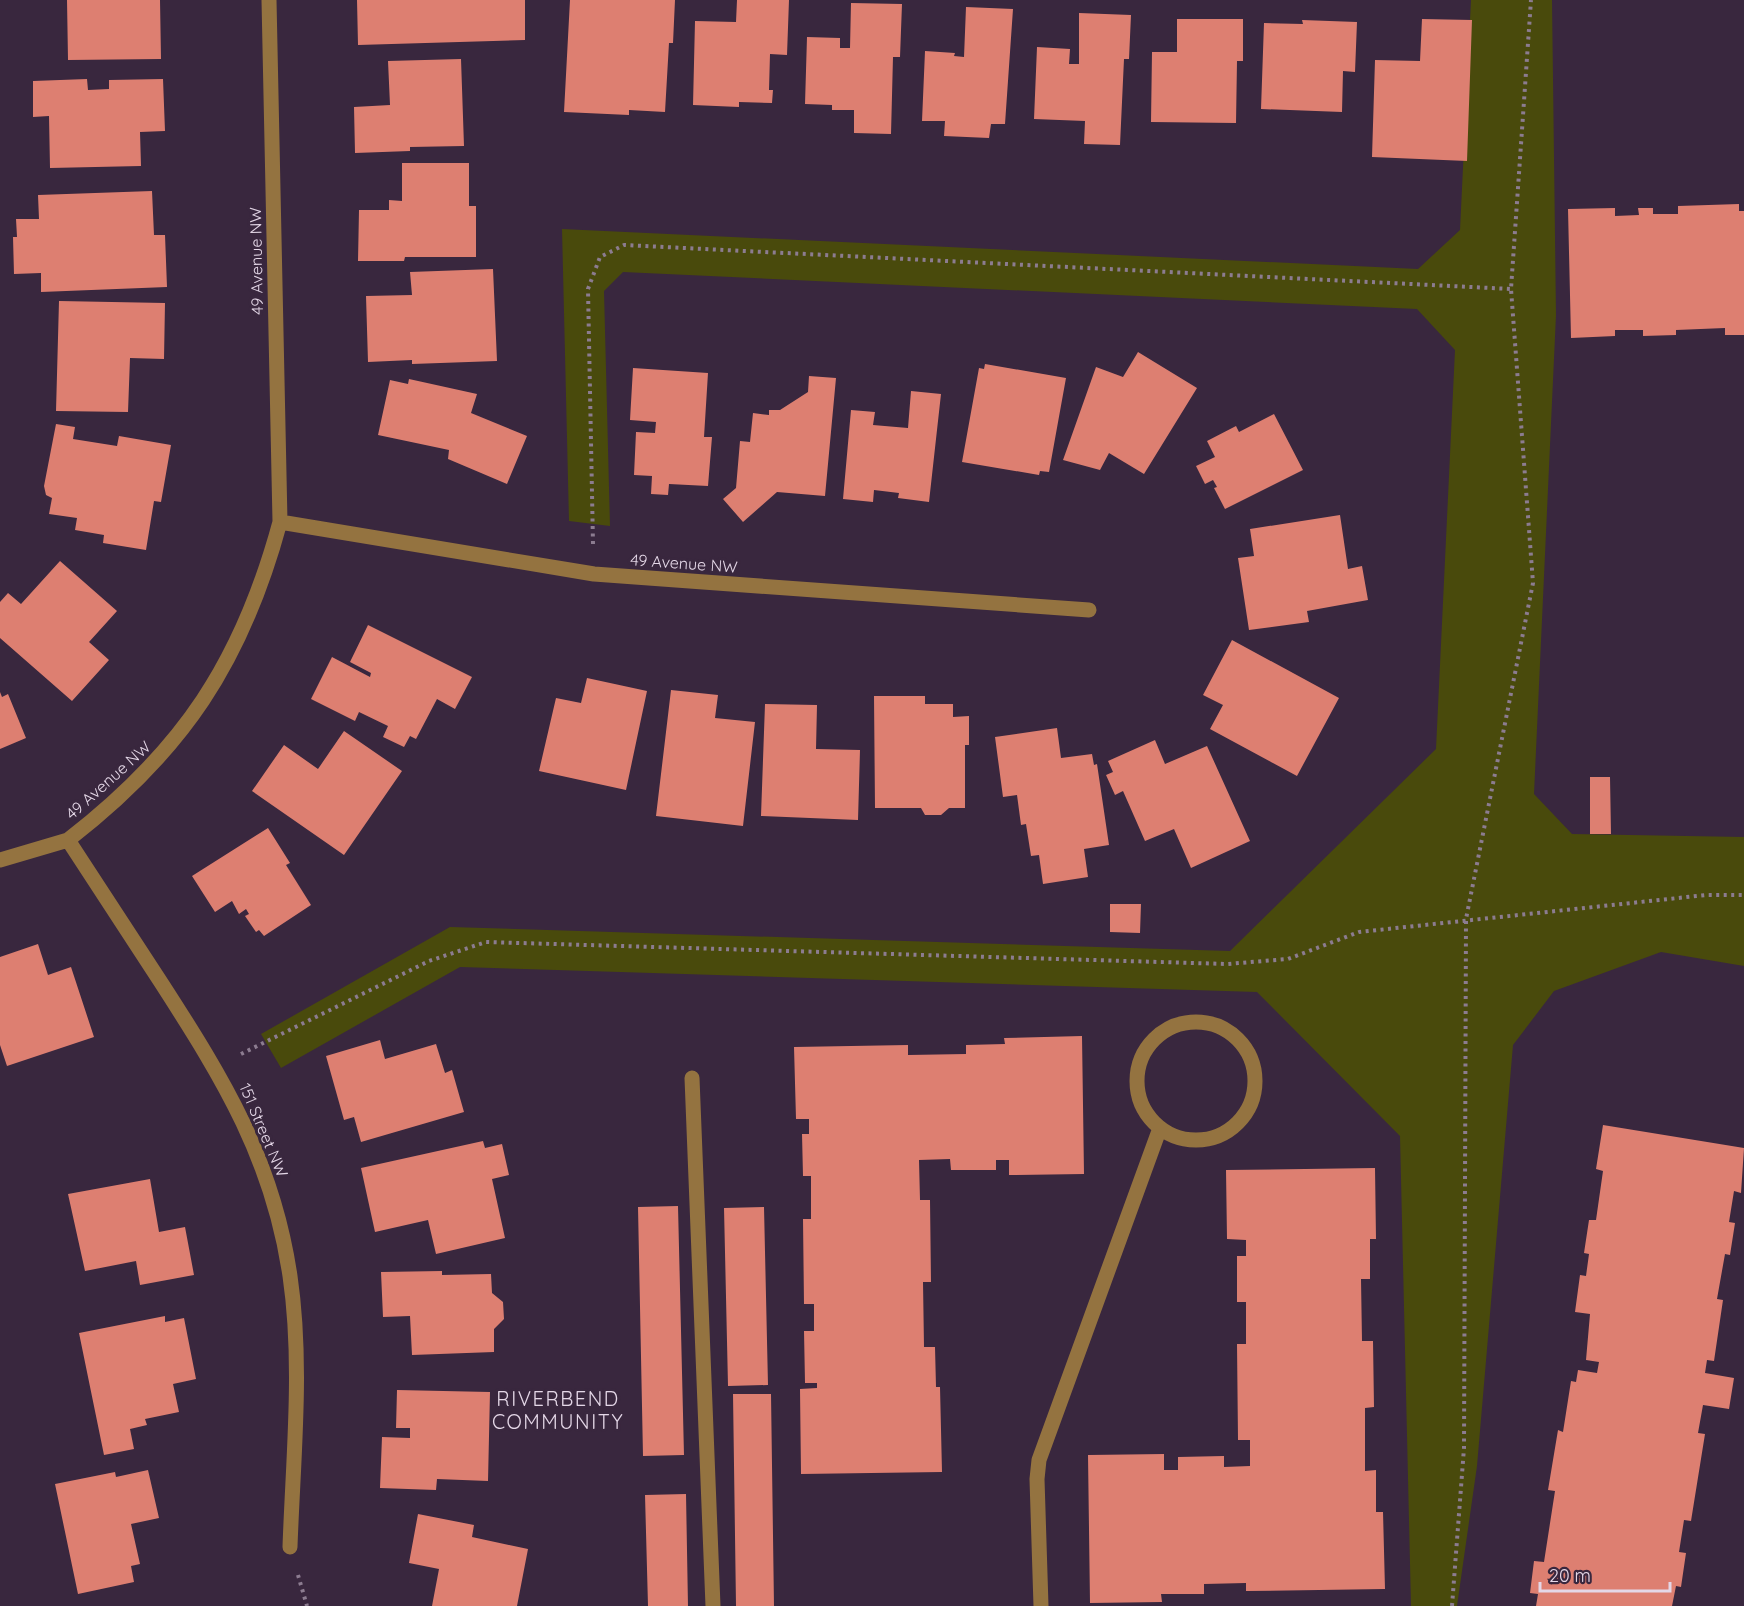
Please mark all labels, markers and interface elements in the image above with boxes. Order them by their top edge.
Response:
street label: 49 Avenue NW [245,207,267,315]
street label: 49 Avenue NW [630,549,738,577]
street label: 49 Avenue NW [61,737,155,823]
street label: 151 Street NW [235,1080,293,1180]
district label: RIVERBEND COMMUNITY [492,1386,624,1434]
scale bar [1540,1555,1670,1593]
text: 20 m [1549,1564,1591,1587]

